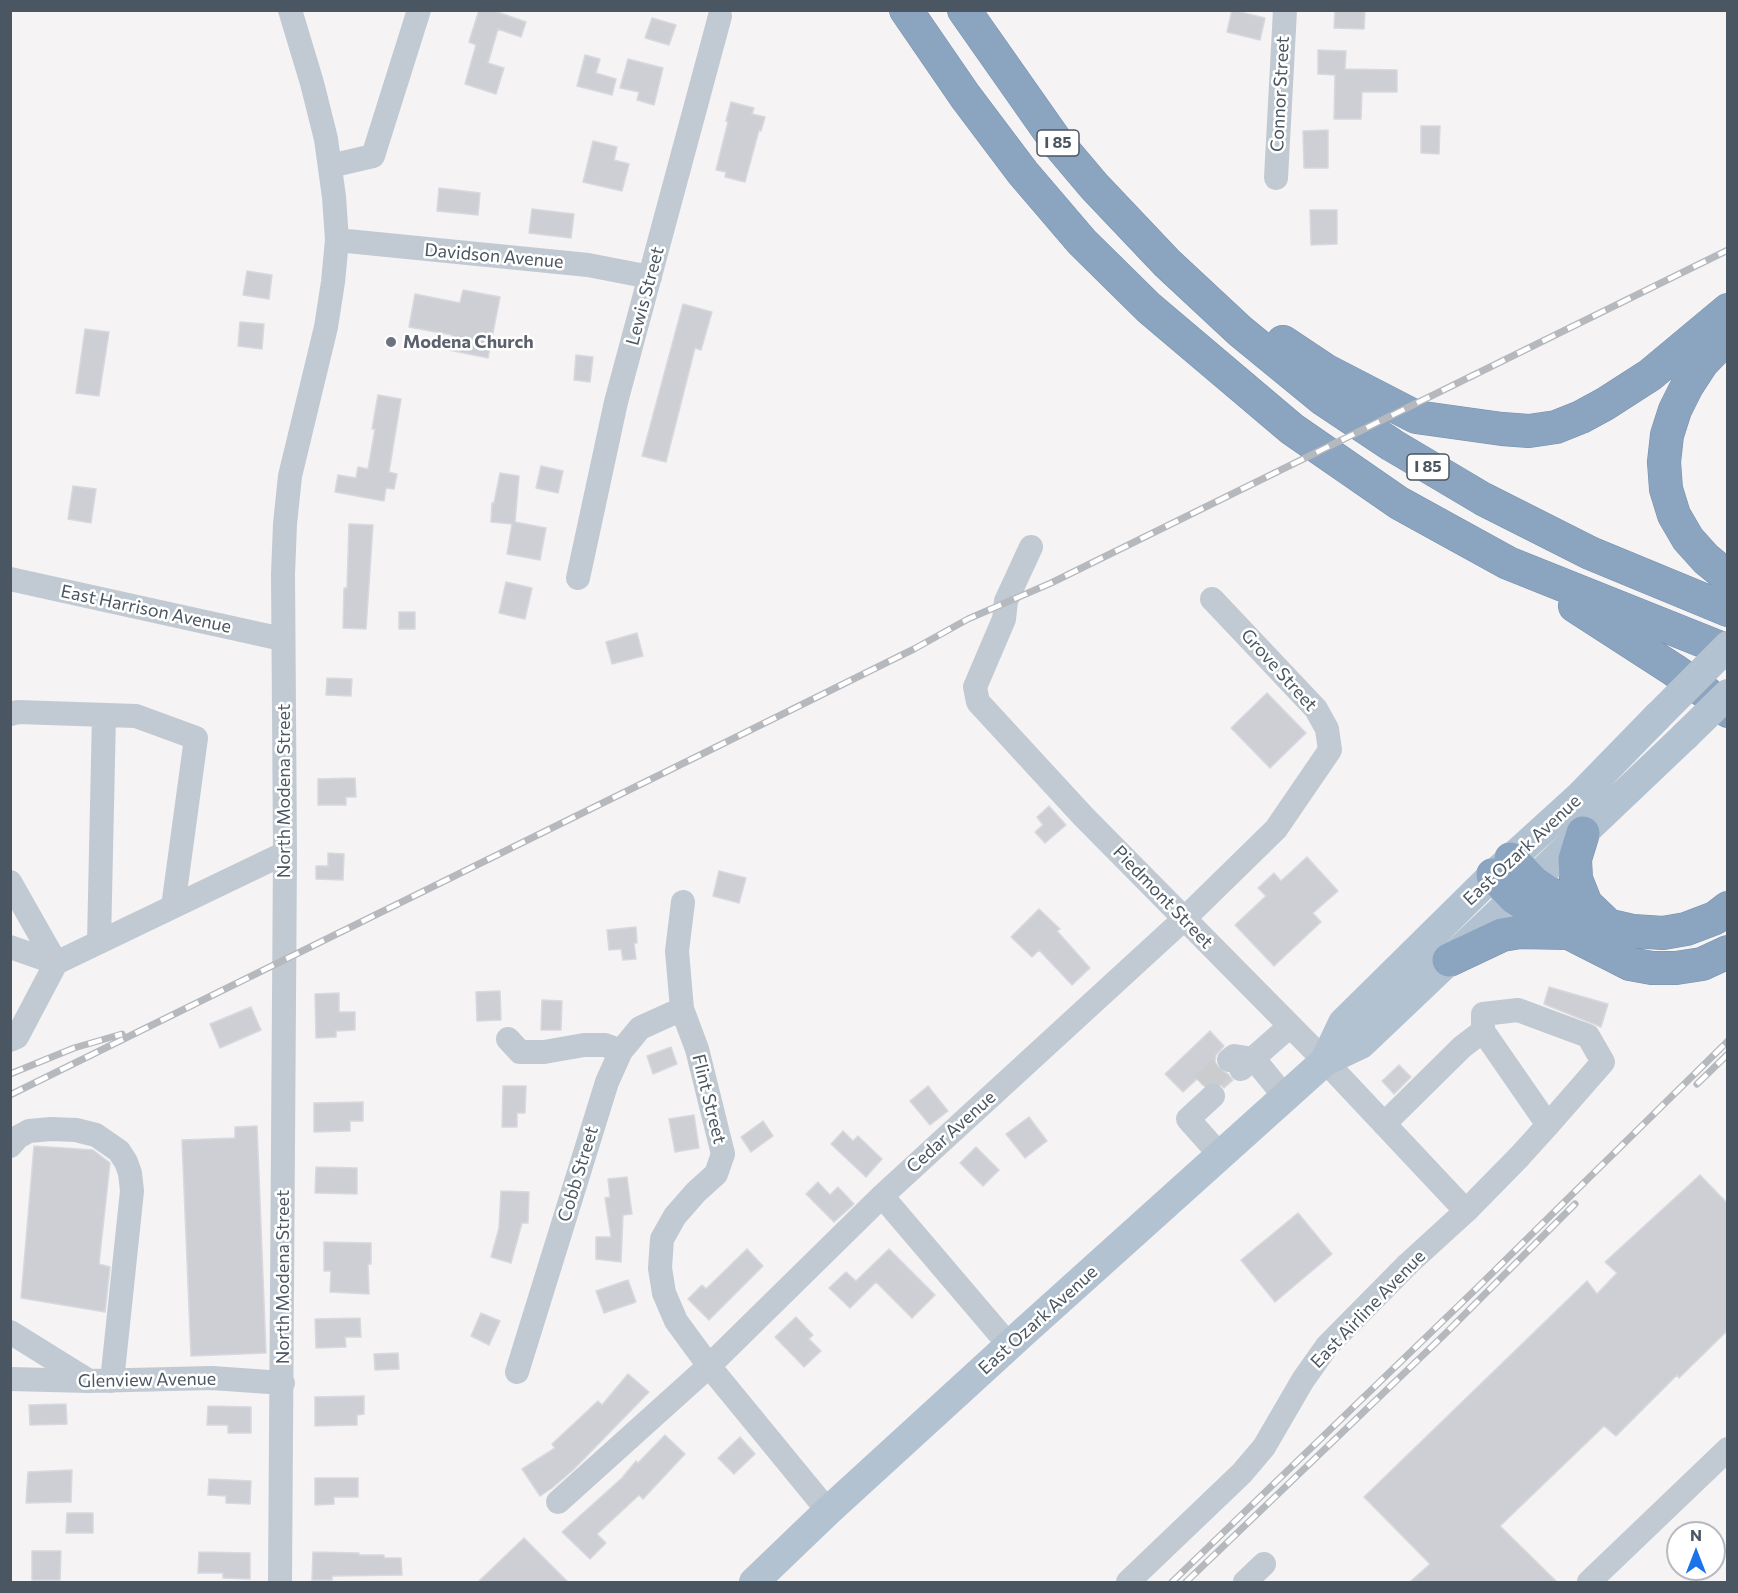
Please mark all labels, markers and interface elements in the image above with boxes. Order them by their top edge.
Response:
street label: Connor Street [1266,36,1294,152]
road number: I 85 [1037,130,1079,156]
street label: Davidson Avenue [424,239,564,273]
street label: Lewis Street [621,244,669,348]
place label: Modena Church [403,331,534,353]
marker: Modena Church [384,335,398,349]
road number: I 85 [1407,454,1449,480]
street label: East Harrison Avenue [59,580,233,638]
street label: Grove Street [1236,624,1322,716]
street label: North Modena Street [273,704,295,878]
street label: East Ozark Avenue [1459,790,1585,910]
street label: Piedmont Street [1109,841,1217,953]
street label: Flint Street [687,1052,731,1146]
street label: Cedar Avenue [902,1086,1000,1178]
street label: Cobb Street [553,1124,603,1224]
street label: North Modena Street [272,1190,294,1364]
street label: East Airline Avenue [1306,1245,1430,1373]
street label: East Ozark Avenue [974,1261,1102,1379]
street label: Glenview Avenue [78,1368,216,1392]
north arrow [1666,1521,1726,1581]
text: N [1690,1525,1702,1544]

